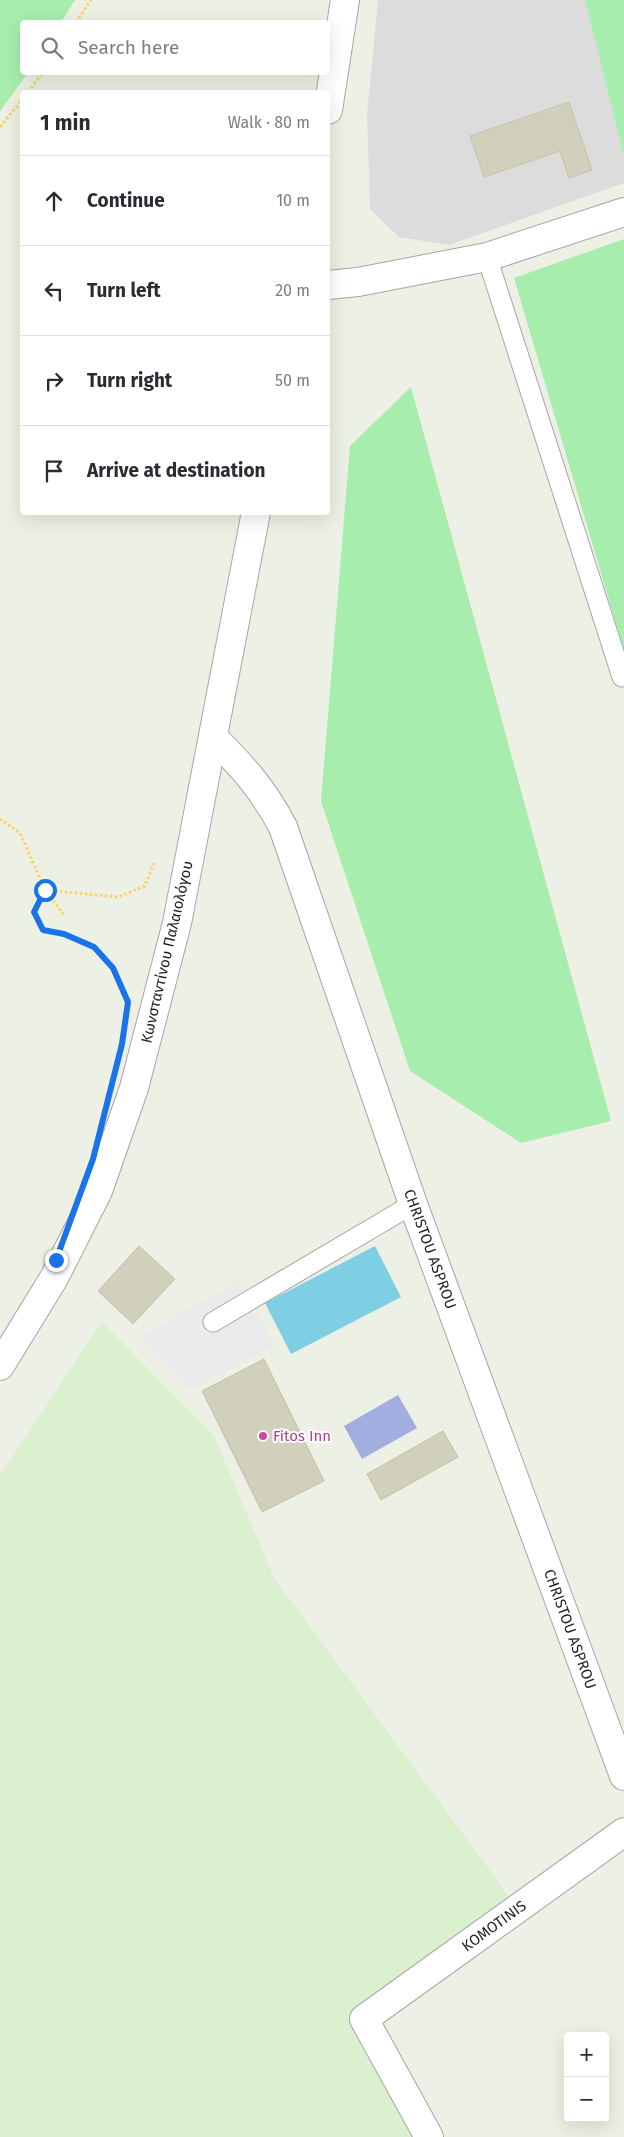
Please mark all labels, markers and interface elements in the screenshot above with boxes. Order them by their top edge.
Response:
search box [20,20,330,75]
icon: search [38,34,66,62]
text: Search here [78,36,179,59]
text: 1 min [40,110,91,136]
text: Walk · 80 m [228,113,310,132]
icon: ahead [40,187,68,215]
text: Continue [87,189,165,212]
text: 10 m [276,191,310,210]
icon: left [40,277,68,305]
text: Turn left [87,279,161,302]
text: 20 m [275,281,310,300]
icon: right [40,367,68,395]
text: Turn right [87,369,172,392]
text: 50 m [275,371,310,390]
icon: arrive [40,457,68,485]
text: Arrive at destination [87,459,266,482]
street label: Κωνσταντίνου Παλαιολόγου [137,859,197,1045]
route start [34,879,57,902]
street label: CHRISTOU ASPROU [400,1187,460,1311]
route end [45,1249,68,1272]
place label: Fitos Inn [273,1427,331,1445]
marker: Fitos Inn [257,1430,269,1442]
street label: CHRISTOU ASPROU [540,1567,600,1691]
street label: KOMOTINIS [458,1897,530,1955]
map controls [564,2032,609,2122]
button: + [564,2032,609,2077]
button: − [564,2077,609,2122]

